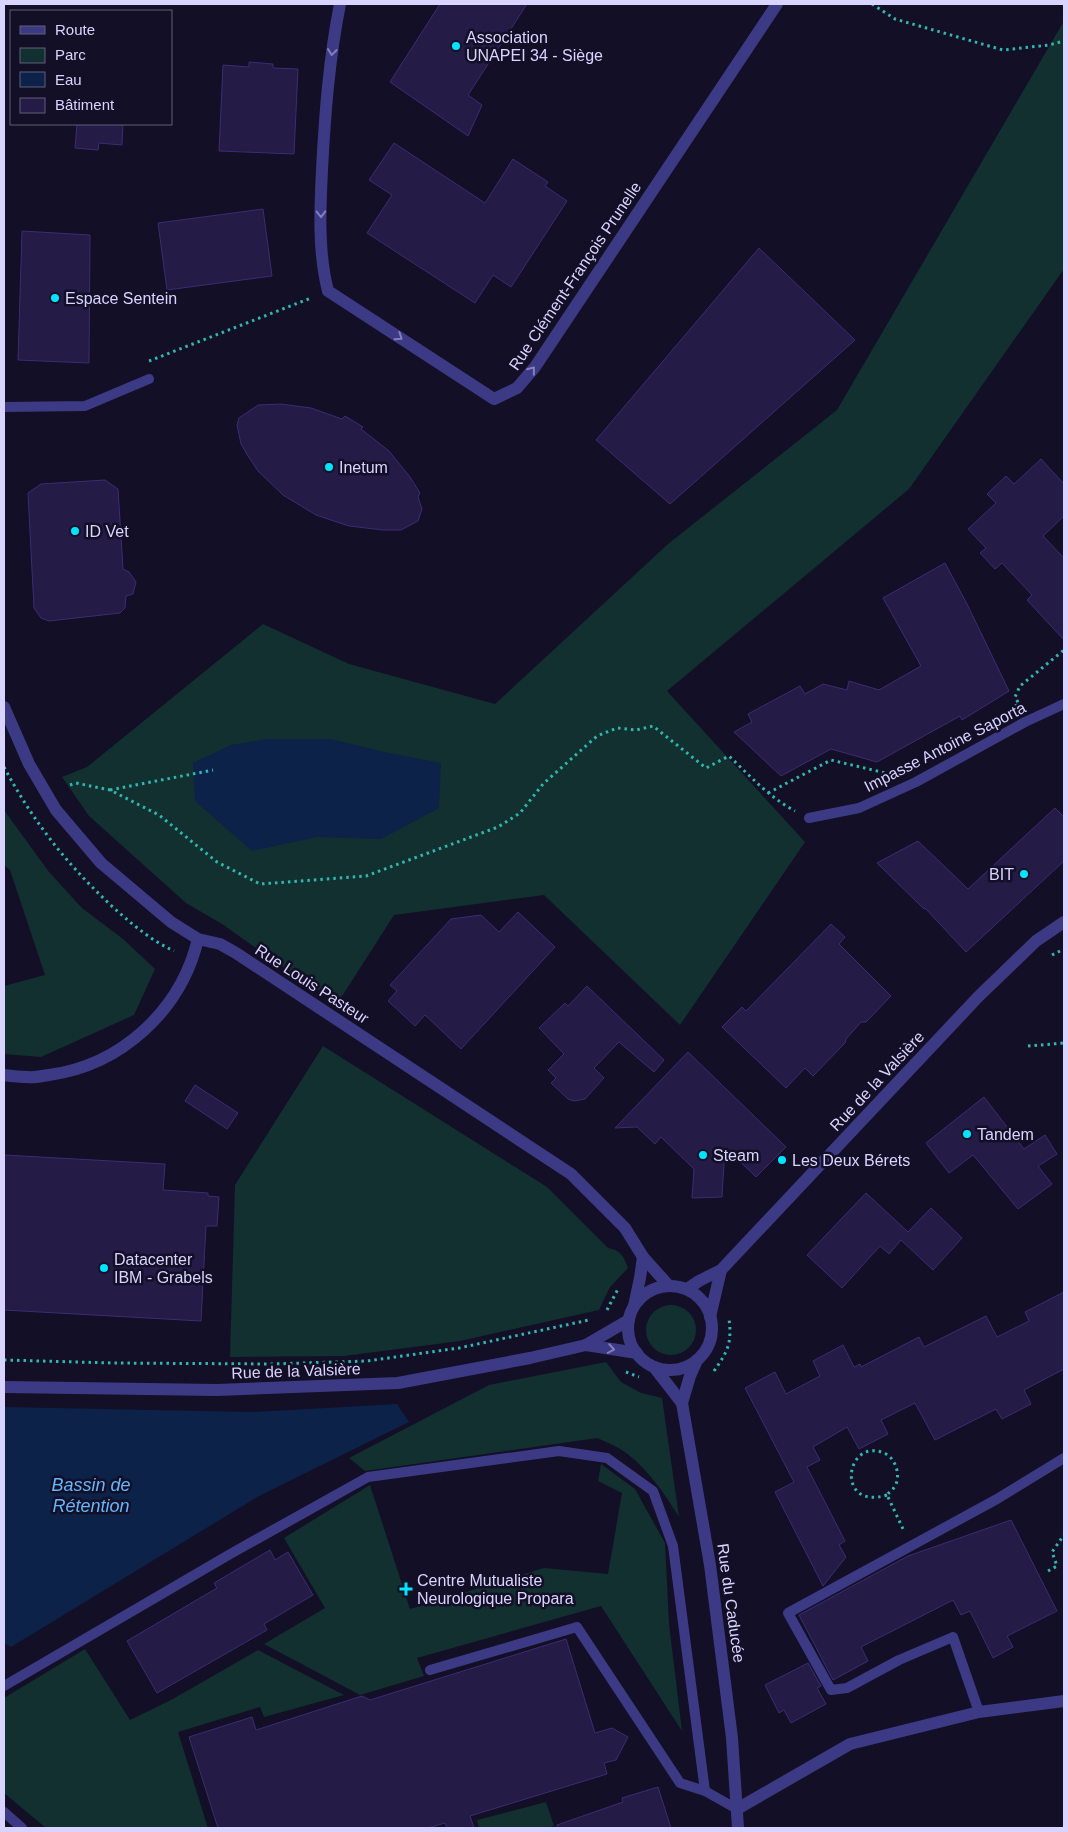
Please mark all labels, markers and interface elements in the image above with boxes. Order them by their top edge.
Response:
legend [10,10,172,125]
text: Route [55,21,95,38]
place label: Association UNAPEI 34 - Siège [466,29,603,64]
marker: Association UNAPEI 34 - Siège [450,40,462,52]
text: Parc [55,46,86,63]
one-way arrow [327,47,337,56]
text: Eau [55,71,82,88]
text: Bâtiment [55,96,115,113]
street label: Rue Clément-François Prunelle [506,179,645,373]
one-way arrow [316,210,326,218]
place label: Espace Sentein [65,290,177,307]
marker: Espace Sentein [49,292,61,304]
one-way arrow [393,331,402,340]
one-way arrow [526,367,535,376]
place label: Inetum [339,459,388,476]
marker: Inetum [323,461,335,473]
place label: ID Vet [85,523,129,540]
marker: ID Vet [69,525,81,537]
street label: Impasse Antoine Saporta [861,699,1029,795]
place label: BIT [989,866,1014,883]
marker: BIT [1018,868,1030,880]
street label: Rue Louis Pasteur [252,941,372,1027]
street label: Rue de la Valsière [827,1028,927,1134]
place label: Tandem [977,1126,1034,1143]
marker: Tandem [961,1128,973,1140]
place label: Steam [713,1147,759,1164]
marker: Steam [697,1149,709,1161]
place label: Les Deux Bérets [792,1152,910,1169]
marker: Les Deux Bérets [776,1154,788,1166]
place label: Datacenter IBM - Grabels [114,1251,213,1286]
marker: Datacenter IBM - Grabels [98,1262,110,1274]
one-way arrow [607,1344,616,1354]
street label: Rue de la Valsière [231,1360,361,1382]
water label: Bassin de Rétention [51,1475,131,1516]
street label: Rue du Caducée [714,1542,748,1664]
place label: Centre Mutualiste Neurologique Propara [417,1572,574,1607]
marker: Centre Mutualiste Neurologique Propara [399,1582,413,1596]

